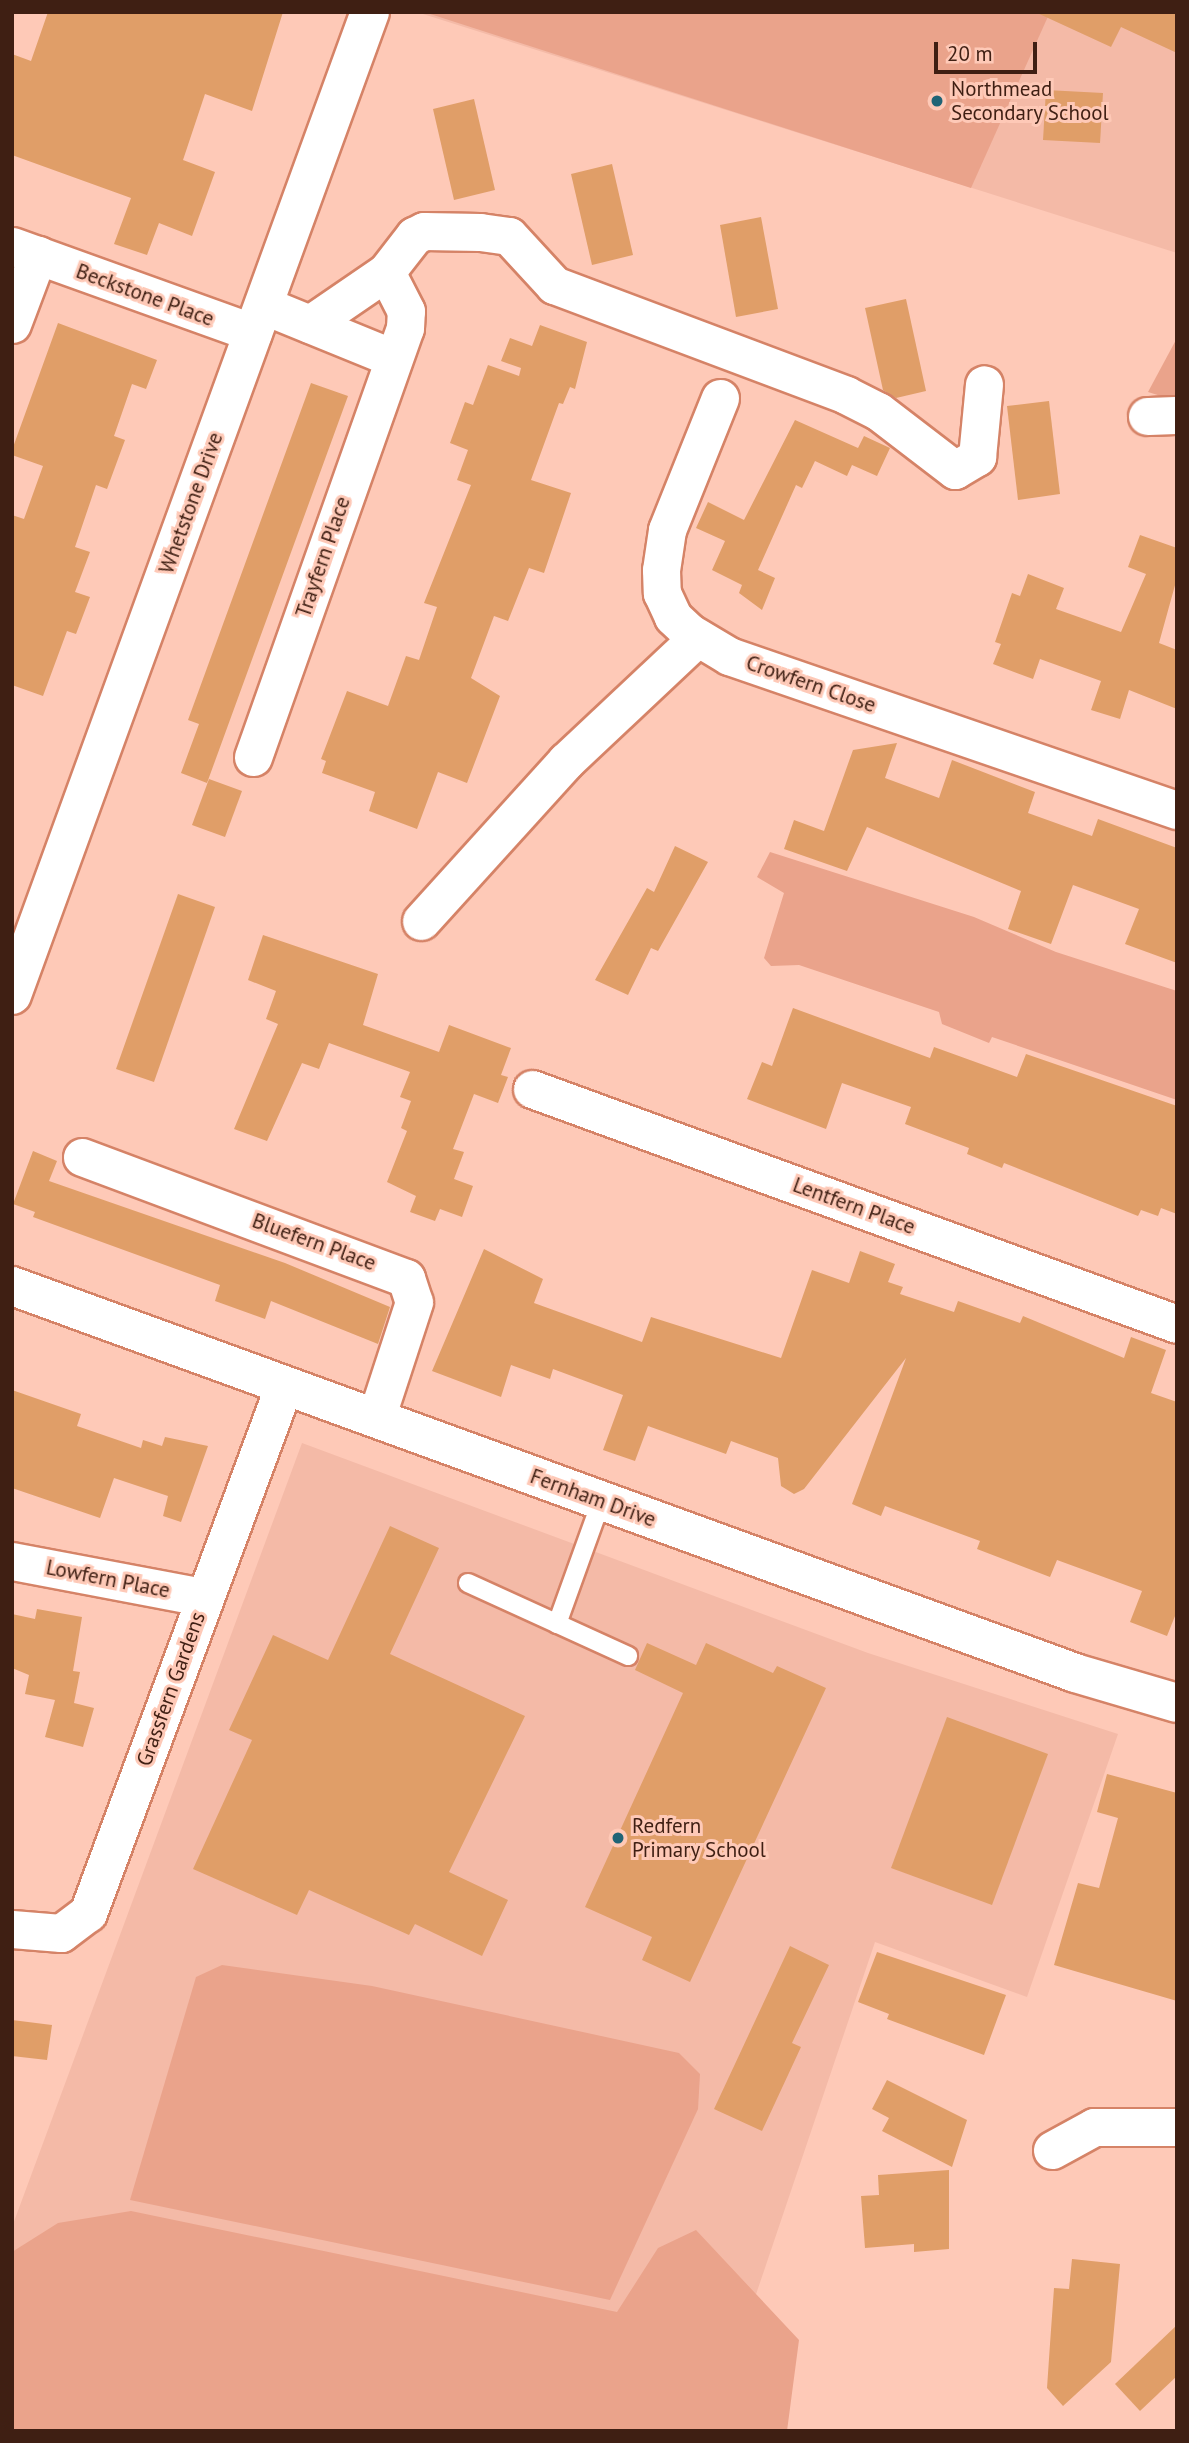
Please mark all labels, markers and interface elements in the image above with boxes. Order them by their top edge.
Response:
scale bar [937,28,1040,72]
text: 20 m [947,40,993,67]
place label: Northmead Secondary School [951,76,1109,126]
marker: Northmead Secondary School [929,93,945,109]
street label: Beckstone Place [73,258,217,332]
street label: Whetstone Drive [154,429,228,577]
street label: Trayfern Place [291,493,355,621]
street label: Crowfern Close [743,650,879,718]
street label: Lentfern Place [789,1172,919,1240]
street label: Bluefern Place [249,1208,379,1276]
street label: Fernham Drive [527,1464,659,1532]
street label: Lowfern Place [44,1555,172,1603]
street label: Grassfern Gardens [131,1608,211,1770]
place label: Redfern Primary School [632,1813,767,1863]
marker: Redfern Primary School [610,1830,626,1846]

